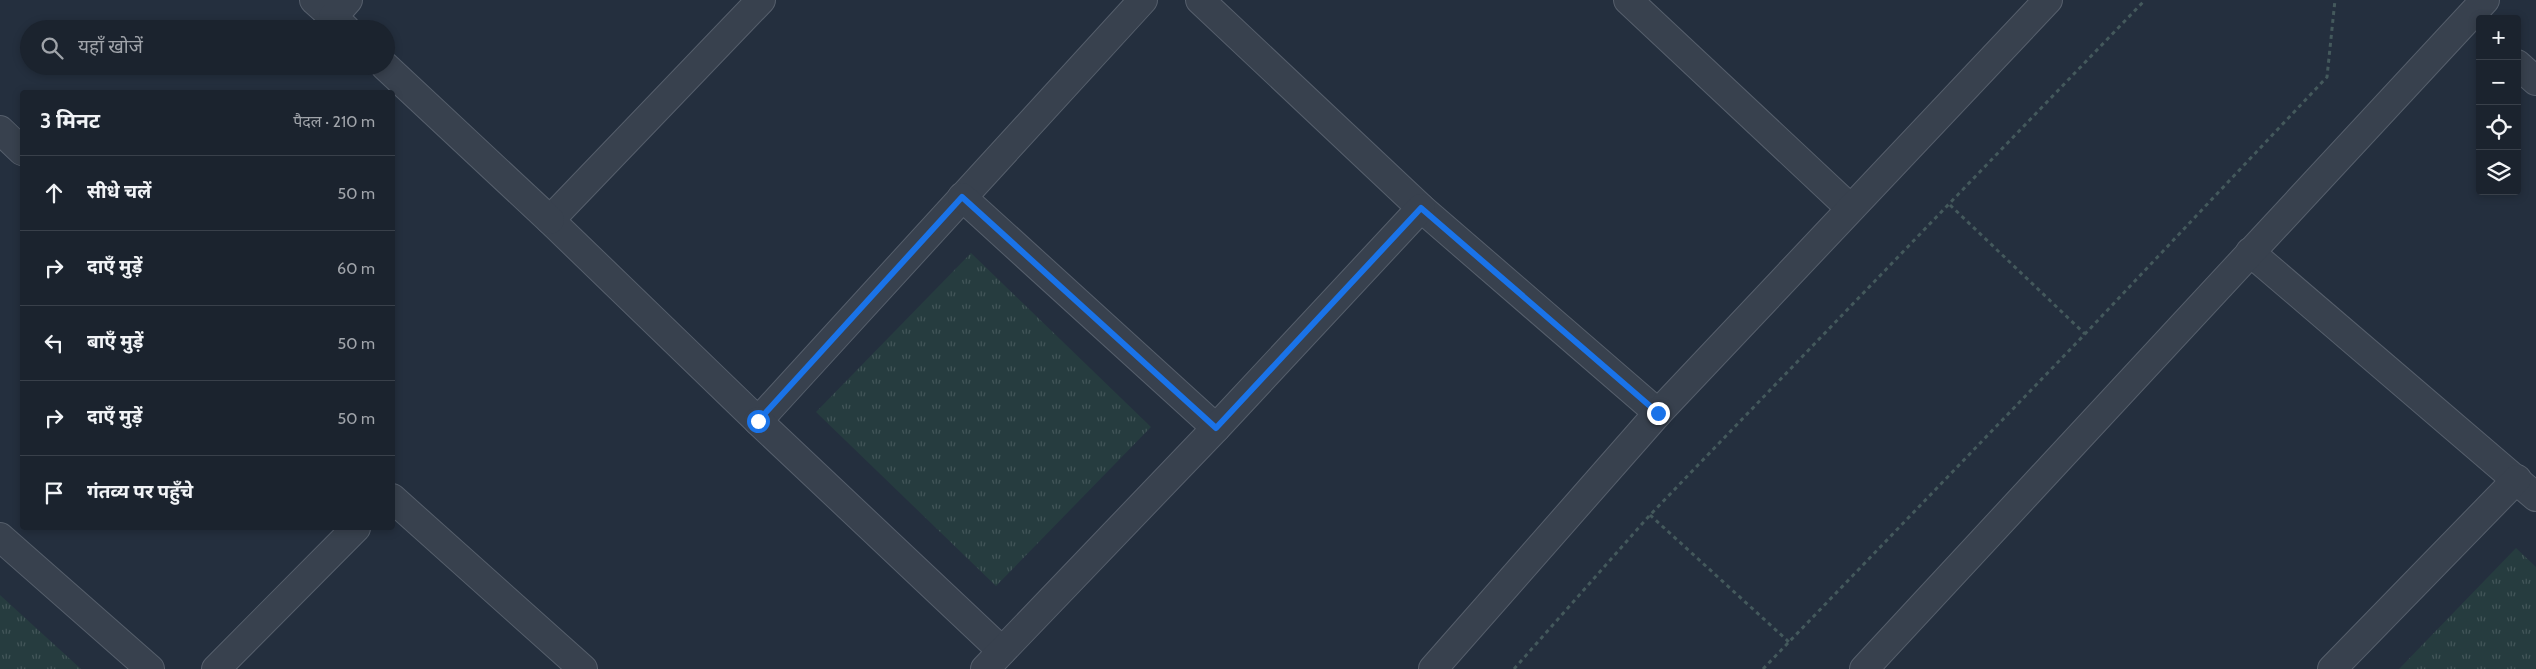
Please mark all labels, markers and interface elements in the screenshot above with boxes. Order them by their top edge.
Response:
map controls [2476,15,2521,195]
button: + [2476,15,2521,60]
search box [20,20,395,75]
icon: search [38,34,66,62]
text: यहाँ खोजें [78,35,143,58]
button: − [2476,60,2521,105]
button: locate [2476,105,2521,150]
text: 3 मिनट [40,108,100,133]
text: पैदल · 210 m [293,112,375,131]
button: layers [2476,150,2521,195]
icon: ahead [40,179,68,207]
text: सीधे चलें [87,180,151,203]
text: 50 m [338,184,375,203]
icon: right [40,254,68,282]
text: दाएँ मुड़ें [87,255,142,278]
text: 60 m [337,259,375,278]
icon: left [40,329,68,357]
text: बाएँ मुड़ें [87,330,143,353]
text: 50 m [338,334,375,353]
route end [1647,402,1670,425]
icon: right [40,404,68,432]
text: दाएँ मुड़ें [87,405,142,428]
text: 50 m [338,409,375,428]
route start [747,410,770,433]
icon: arrive [40,479,68,507]
text: गंतव्य पर पहुँचे [87,480,193,503]

